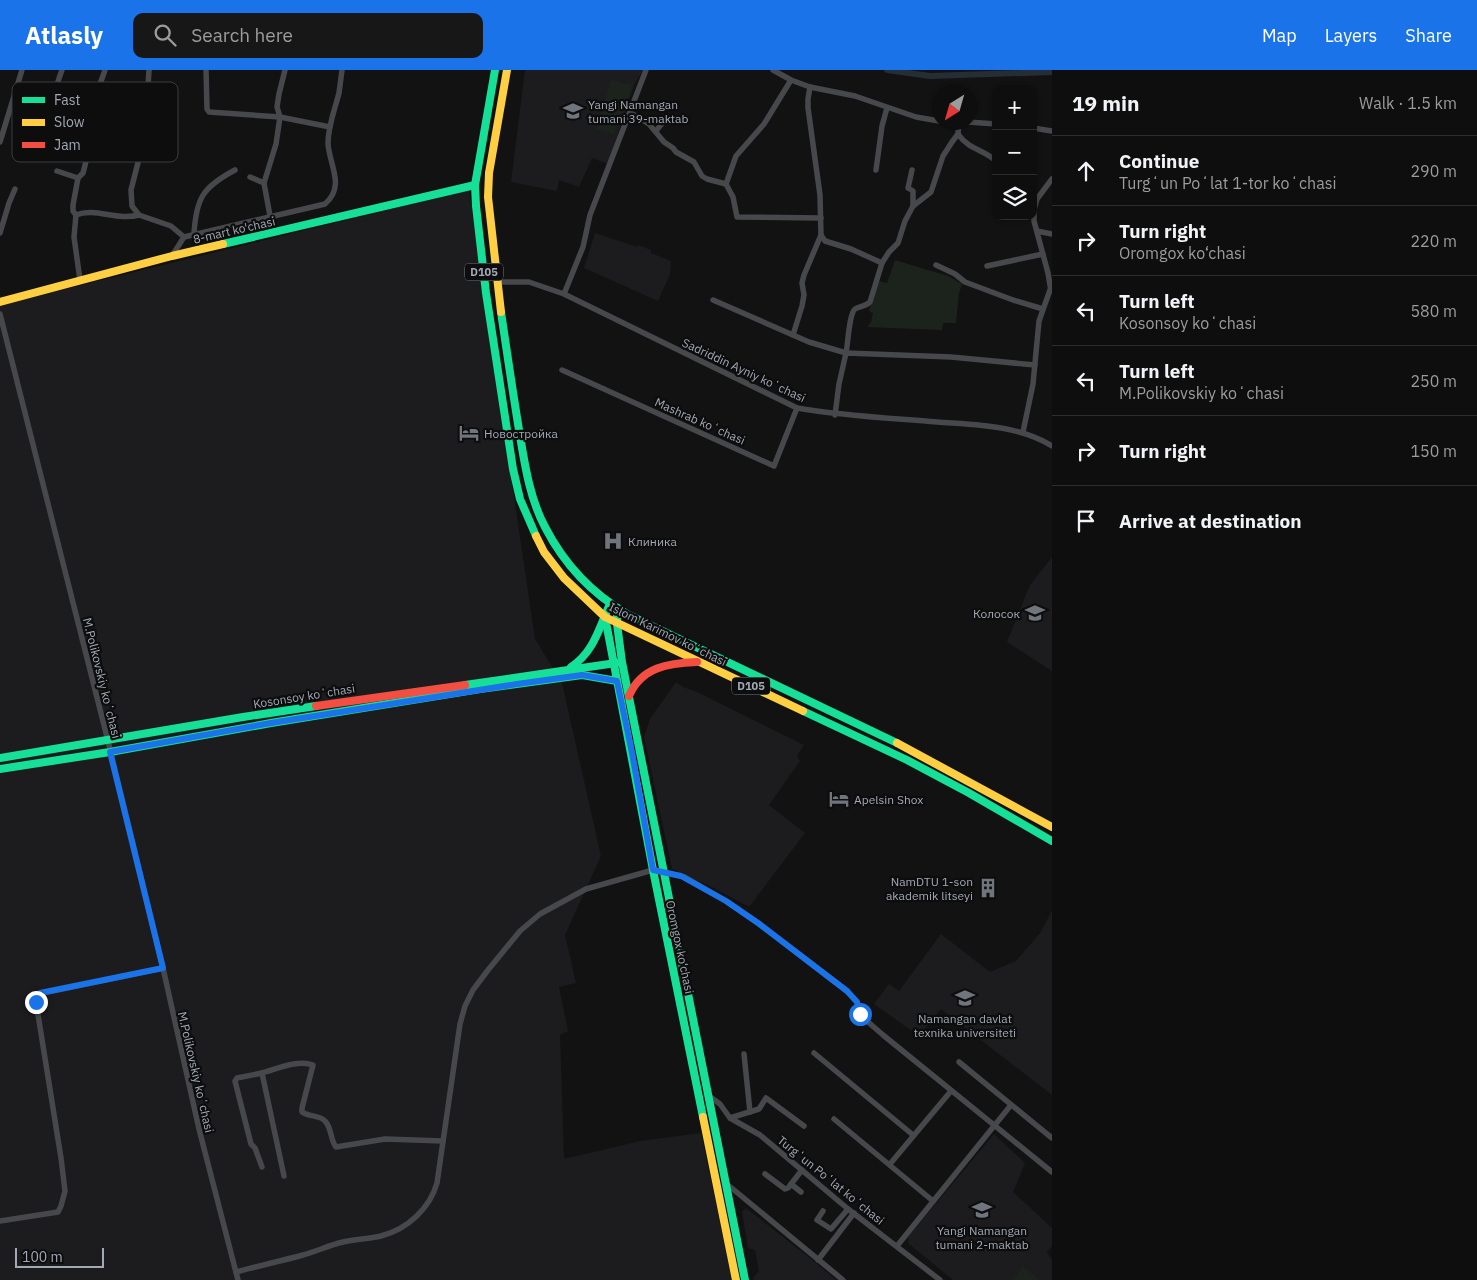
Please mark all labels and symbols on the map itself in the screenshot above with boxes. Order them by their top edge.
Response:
legend [12,82,178,162]
north arrow [932,85,977,130]
text: Fast [54,91,80,109]
place label: Yangi Namangan tumani 39-maktab [588,97,688,126]
school or university icon: Yangi Namangan tumani 39-maktab [562,100,584,122]
text: Slow [54,113,85,131]
text: Jam [54,136,81,154]
street label: 8-mart ko'chasi [192,213,276,247]
road number: D105 [465,263,503,280]
street label: Sadriddin Ayniy koʻchasi [680,335,808,405]
street label: Mashrab koʻchasi [652,394,748,448]
hotel icon: Новостройка [458,422,480,444]
place label: Новостройка [484,426,559,441]
hospital icon: Клиника [602,530,624,552]
place label: Клиника [628,534,677,549]
street label: Islom Karimov koʻchasi [607,599,729,669]
school or university icon: Колосок [1024,602,1046,624]
place label: Колосок [973,606,1020,621]
street label: M.Polikovskiy koʻchasi [80,616,124,740]
road number: D105 [732,678,770,694]
street label: Kosonsoy koʻchasi [252,681,356,711]
hotel icon: Apelsin Shox [828,788,850,810]
place label: Apelsin Shox [854,792,923,807]
place label: NamDTU 1-son akademik litseyi [886,874,973,903]
building icon: NamDTU 1-son akademik litseyi [977,877,999,899]
street label: Oromgox ko‘chasi [663,899,697,995]
school or university icon: Namangan davlat texnika universiteti [954,987,976,1009]
route end [25,991,48,1014]
route start [849,1003,872,1026]
street label: M.Polikovskiy koʻchasi [175,1010,217,1134]
place label: Namangan davlat texnika universiteti [914,1011,1016,1040]
street label: Turgʻun Poʻlat koʻchasi [775,1132,887,1228]
school or university icon: Yangi Namangan tumani 2-maktab [971,1199,993,1221]
place label: Yangi Namangan tumani 2-maktab [935,1223,1029,1252]
scale bar [15,1245,104,1268]

